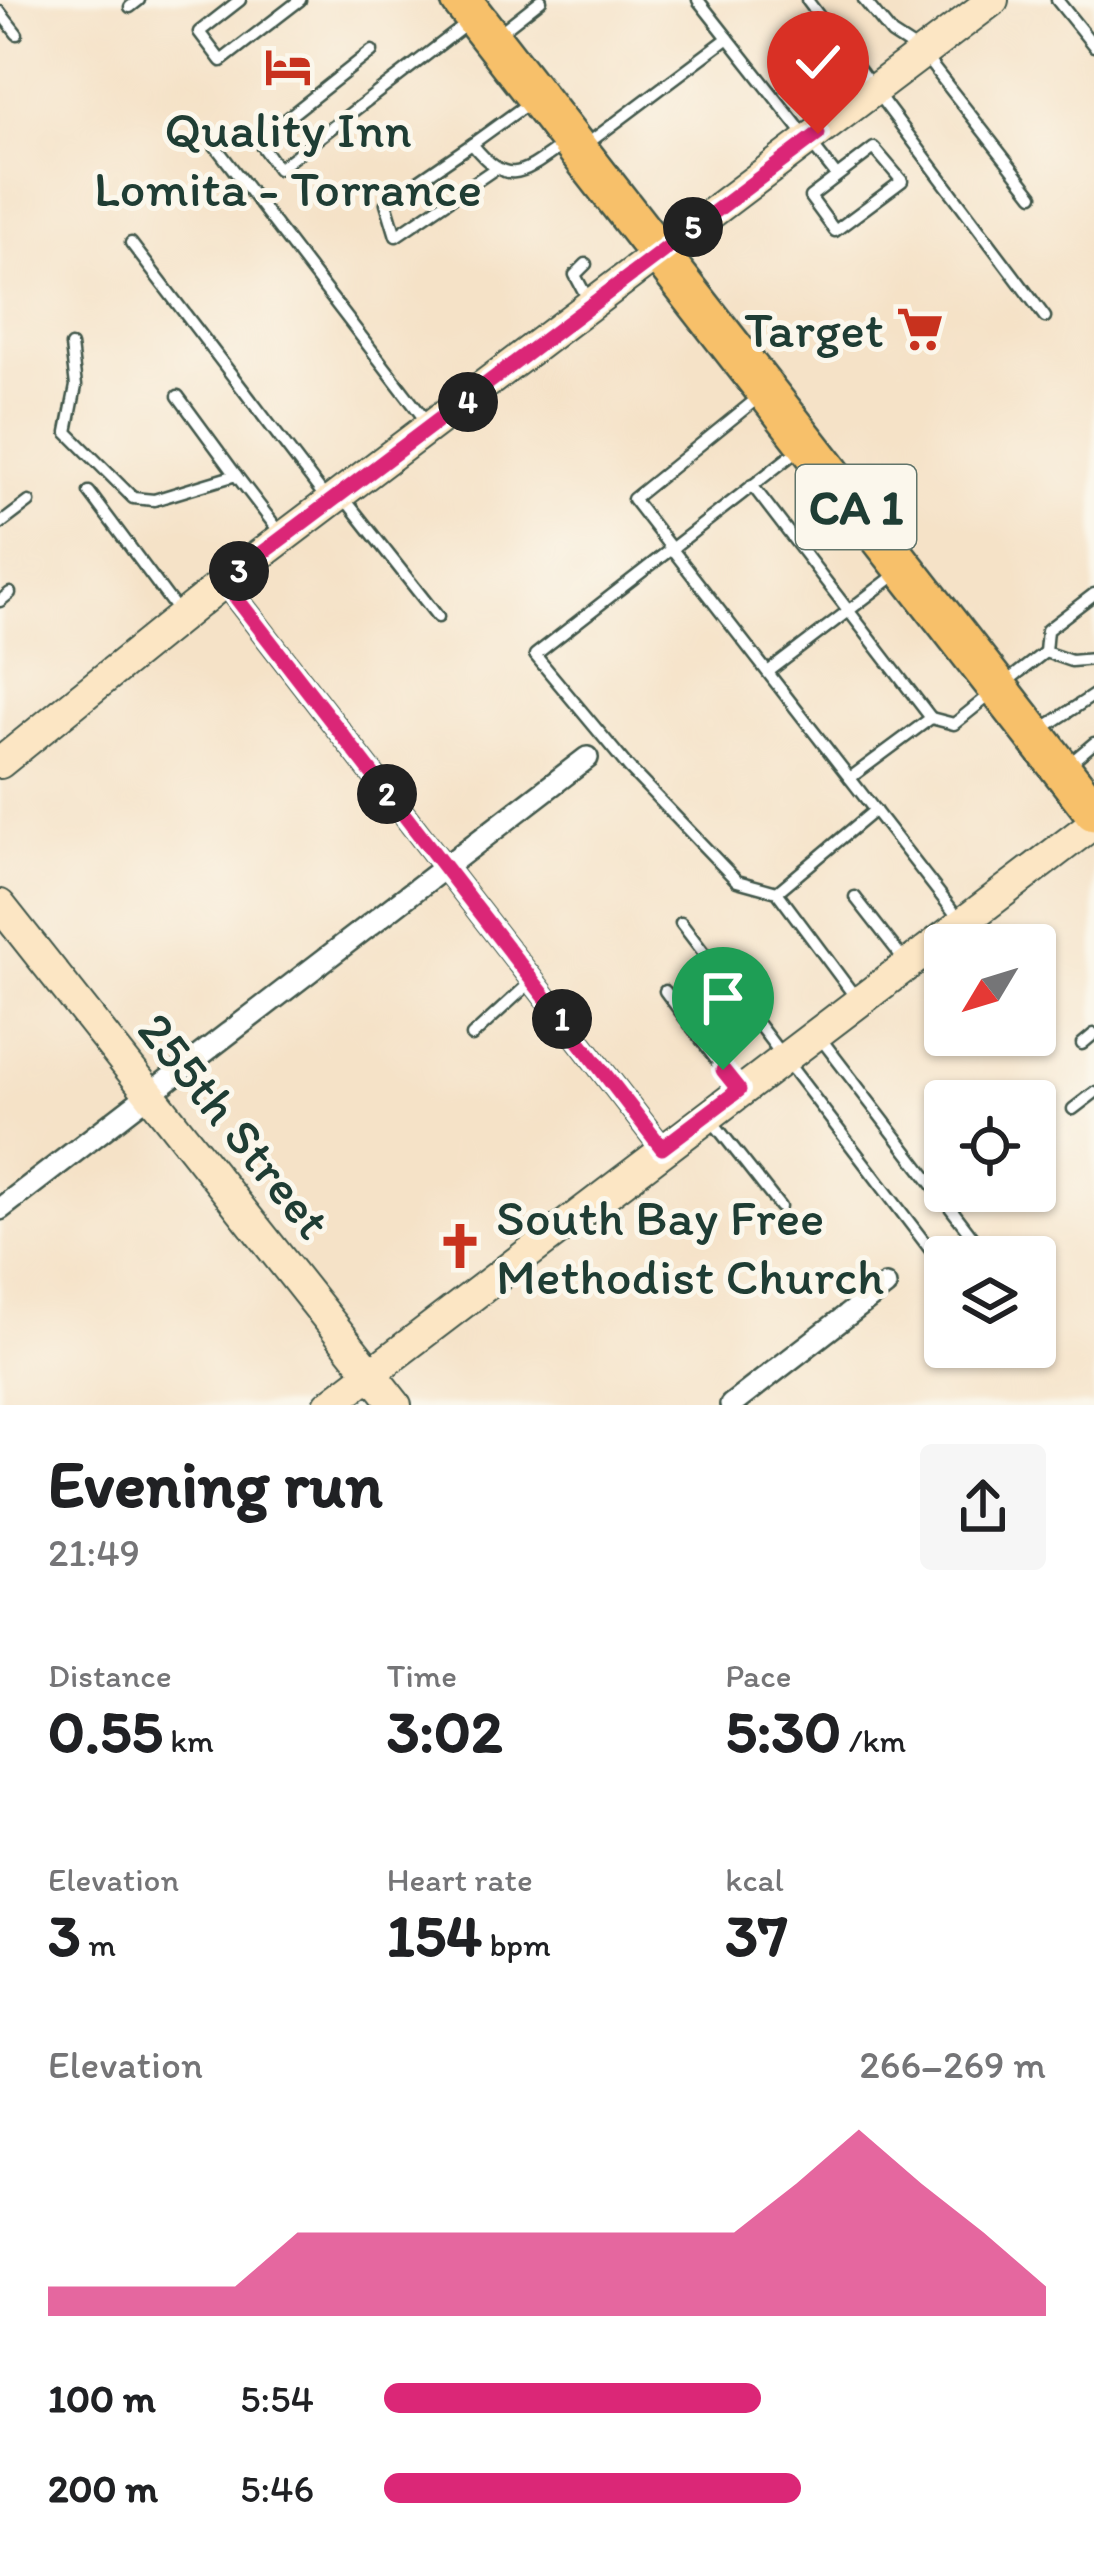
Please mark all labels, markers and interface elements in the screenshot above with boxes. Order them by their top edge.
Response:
pin [767,11,869,134]
icon: check [785,29,851,95]
hotel icon: Quality Inn Lomita - Torrance [263,42,313,92]
place label: Quality Inn Lomita - Torrance [94,99,482,219]
pin: 5 [663,197,723,257]
text: 5 [684,207,702,246]
place label: Target [744,299,884,360]
supermarket icon: Target [895,304,945,354]
pin: 4 [438,372,498,432]
text: 4 [458,382,478,421]
road number: CA 1 [796,465,916,549]
pin: 3 [209,541,269,601]
text: 3 [230,551,248,590]
pin: 2 [357,764,417,824]
text: 2 [378,774,396,813]
north arrow [924,924,1056,1056]
map controls [924,924,1056,1368]
pin [672,947,774,1070]
icon: arrive [690,965,756,1031]
pin: 1 [532,989,592,1049]
text: 1 [554,999,570,1038]
street label: 255th Street [125,1000,344,1251]
button: locate [924,1080,1056,1212]
place label: South Bay Free Methodist Church [496,1187,884,1307]
church icon: South Bay Free Methodist Church [435,1221,485,1271]
button: layers [924,1236,1056,1368]
text: Evening run [48,1444,383,1524]
button: share [920,1444,1046,1570]
text: 21:49 [48,1529,140,1576]
text: Distance [48,1656,172,1695]
text: Time [387,1656,457,1695]
text: Pace [725,1656,791,1695]
text: 0.55 [48,1695,163,1767]
text: 3:02 [387,1695,503,1767]
text: 5:30 [725,1695,841,1767]
text: km [163,1721,214,1760]
text: /km [841,1721,906,1760]
text: Elevation [48,1860,179,1899]
text: Heart rate [387,1860,533,1899]
text: kcal [725,1860,784,1899]
text: 3 [48,1899,81,1971]
text: 154 [387,1899,482,1971]
text: 37 [725,1899,788,1971]
text: m [81,1925,116,1964]
text: bpm [482,1925,551,1964]
text: Elevation [48,2041,203,2088]
text: 266–269 m [859,2041,1046,2088]
text: 100 m [48,2375,156,2422]
text: 5:54 [240,2375,314,2422]
text: 200 m [48,2465,158,2512]
text: 5:46 [240,2465,314,2512]

